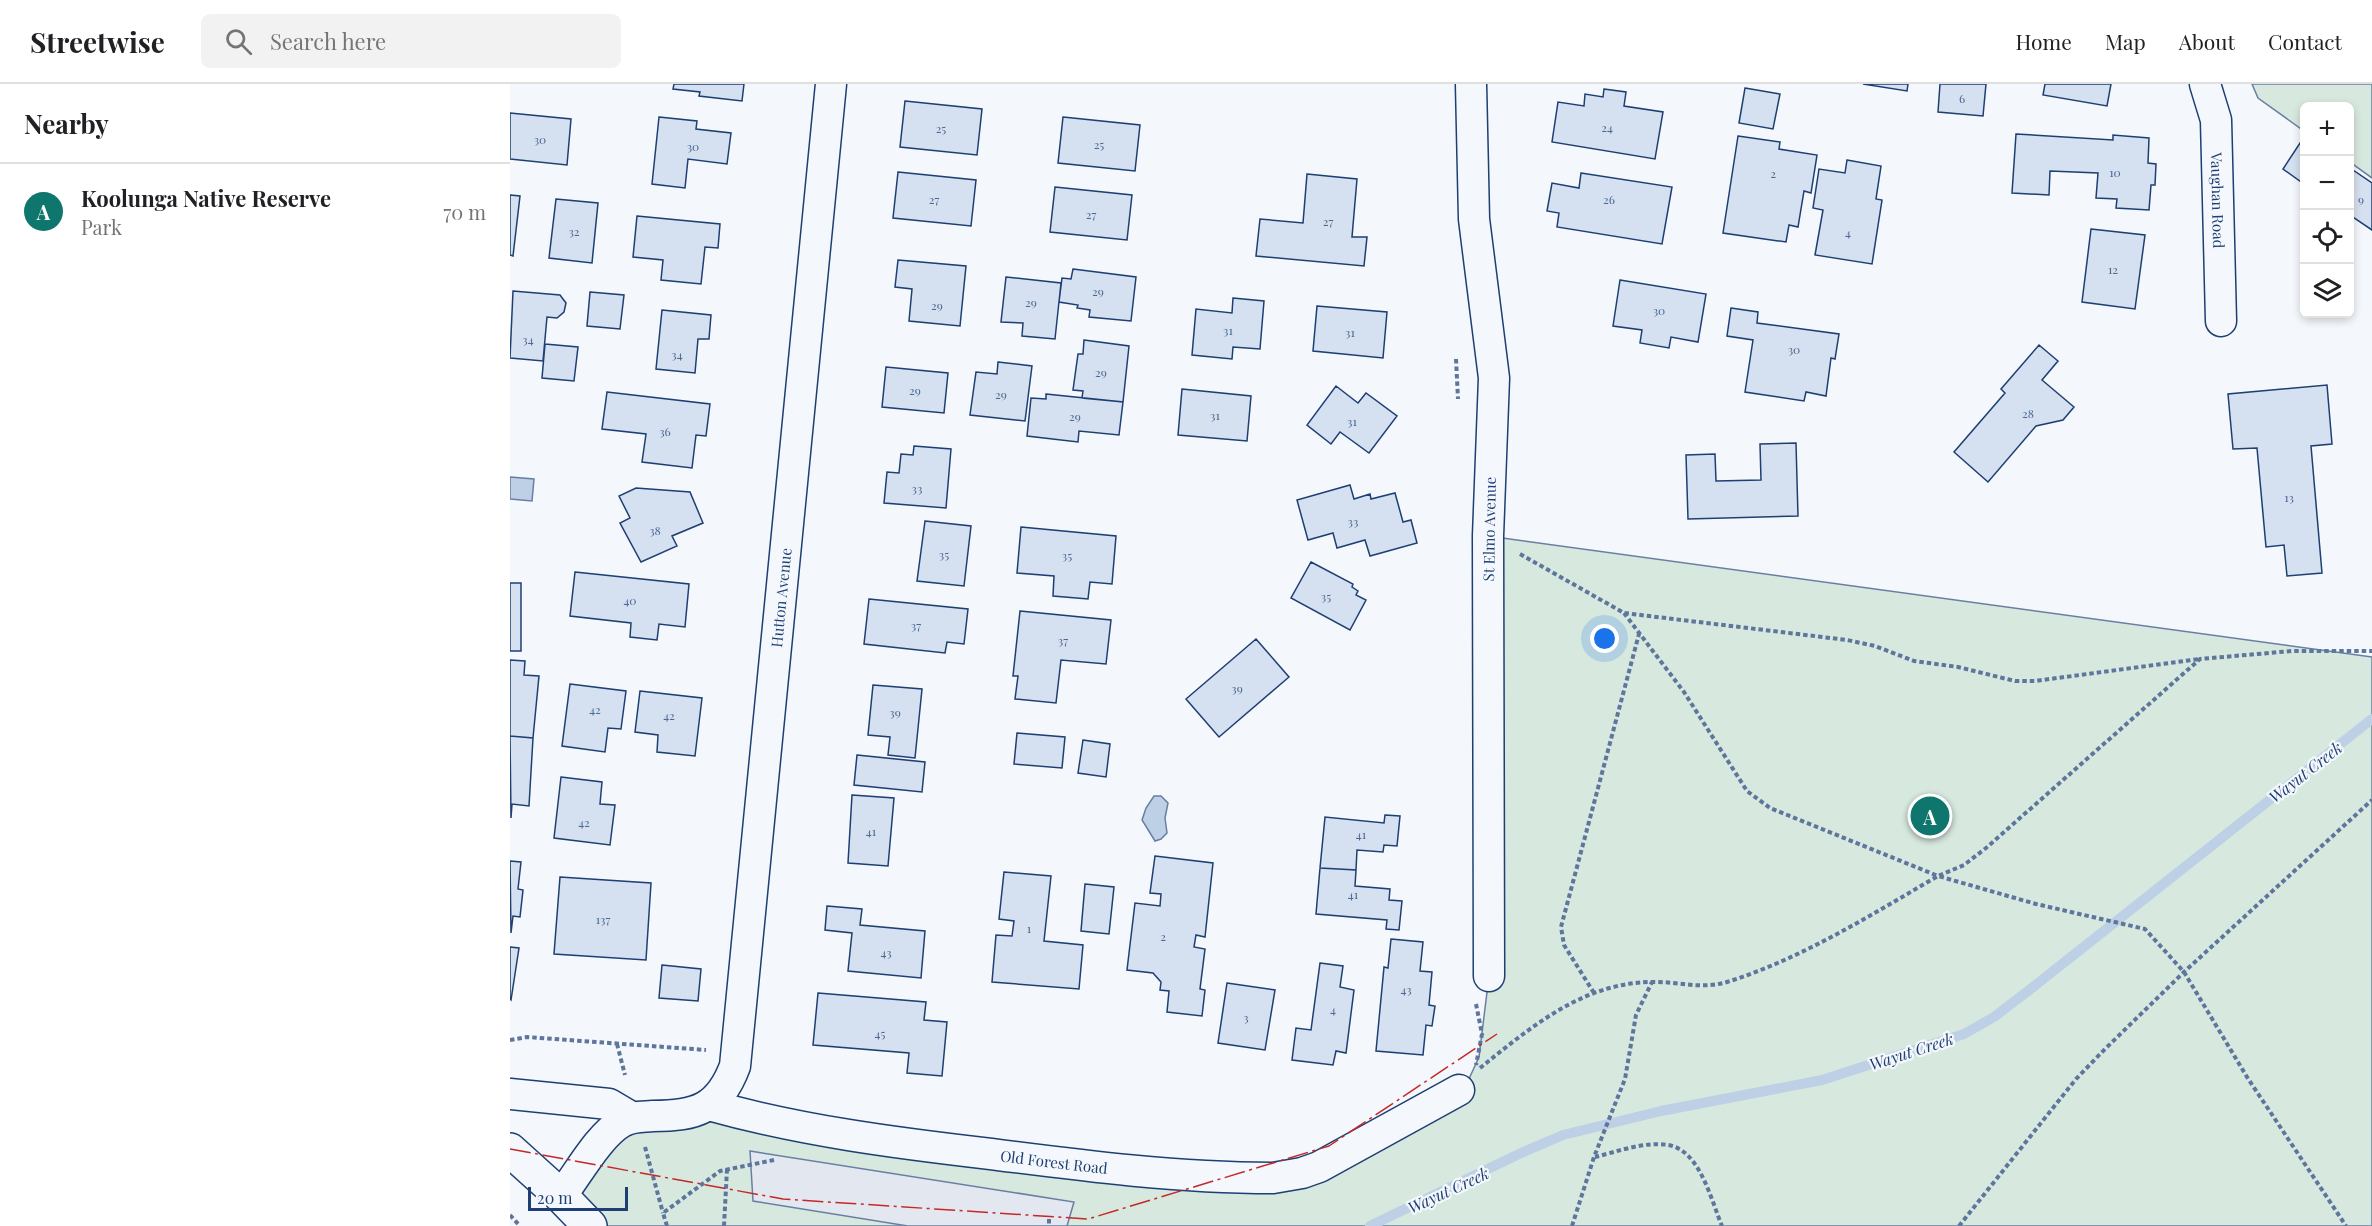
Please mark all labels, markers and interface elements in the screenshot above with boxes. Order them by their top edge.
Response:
search box [201,14,621,68]
text: Streetwise [30,23,165,60]
icon: search [222,25,255,58]
text: Search here [270,26,386,56]
text: Home [2016,27,2072,55]
text: Map [2105,27,2146,55]
text: About [2179,27,2235,55]
text: Contact [2268,27,2342,55]
house number: 6 [1959,90,1965,106]
map controls [2300,102,2354,318]
button: + [2300,102,2354,156]
text: Nearby [24,106,109,141]
house number: 24 [1601,119,1613,135]
house number: 25 [936,120,946,136]
house number: 30 [534,131,546,147]
house number: 25 [1094,136,1104,152]
house number: 30 [687,138,699,154]
street label: Vaughan Road [2207,151,2229,249]
button: − [2300,156,2354,210]
house number: 10 [2109,164,2121,180]
house number: 2 [1770,165,1776,181]
text: Koolunga Native Reserve [81,183,331,213]
house number: 27 [929,191,939,207]
house number: 26 [1603,191,1615,207]
house number: 9 [2358,191,2364,207]
text: A [37,198,50,225]
text: 70 m [443,198,486,225]
house number: 27 [1086,206,1096,222]
button: locate [2300,210,2354,264]
text: Park [81,213,122,240]
house number: 27 [1323,213,1333,229]
house number: 32 [568,223,580,239]
house number: 4 [1845,224,1851,240]
house number: 12 [2108,261,2118,277]
button: layers [2300,264,2354,318]
house number: 29 [1092,283,1104,299]
house number: 29 [1025,294,1037,310]
house number: 29 [931,297,943,313]
house number: 30 [1653,302,1665,318]
house number: 31 [1223,322,1233,338]
house number: 31 [1345,324,1355,340]
house number: 34 [522,331,534,347]
house number: 30 [1788,341,1800,357]
house number: 34 [671,346,683,362]
house number: 29 [1095,364,1107,380]
house number: 29 [909,382,921,398]
house number: 29 [995,386,1007,402]
house number: 28 [2022,405,2034,421]
house number: 31 [1210,407,1220,423]
house number: 29 [1069,408,1081,424]
house number: 31 [1347,413,1357,429]
house number: 36 [659,423,671,439]
street label: St Elmo Avenue [1478,477,1500,581]
house number: 33 [912,480,922,496]
house number: 13 [2284,489,2294,505]
house number: 33 [1348,513,1358,529]
house number: 38 [649,522,661,538]
house number: 35 [939,546,949,562]
street label: Hutton Avenue [766,547,796,648]
house number: 35 [1062,547,1072,563]
house number: 35 [1321,588,1331,604]
house number: 40 [623,592,637,608]
house number: 37 [911,617,921,633]
your location [1590,624,1619,653]
house number: 37 [1058,632,1068,648]
house number: 39 [1231,680,1243,696]
house number: 42 [589,701,601,717]
house number: 39 [889,704,901,720]
house number: 42 [663,707,675,723]
water label: Wayut Creek [2264,737,2346,807]
pin: A [1910,794,1950,838]
house number: 42 [578,814,590,830]
house number: 41 [866,823,877,839]
house number: 41 [1356,826,1367,842]
house number: 41 [1348,886,1359,902]
house number: 137 [596,911,610,927]
house number: 1 [1027,920,1032,936]
house number: 2 [1160,928,1166,944]
house number: 43 [880,944,892,960]
house number: 43 [1400,981,1412,997]
house number: 4 [1330,1001,1336,1017]
house number: 3 [1243,1009,1249,1025]
house number: 45 [875,1025,885,1041]
water label: Wayut Creek [1866,1028,1956,1074]
street label: Old Forest Road [999,1145,1109,1178]
water label: Wayut Creek [1404,1162,1492,1218]
scale bar [528,1184,628,1212]
text: 20 m [537,1187,572,1208]

